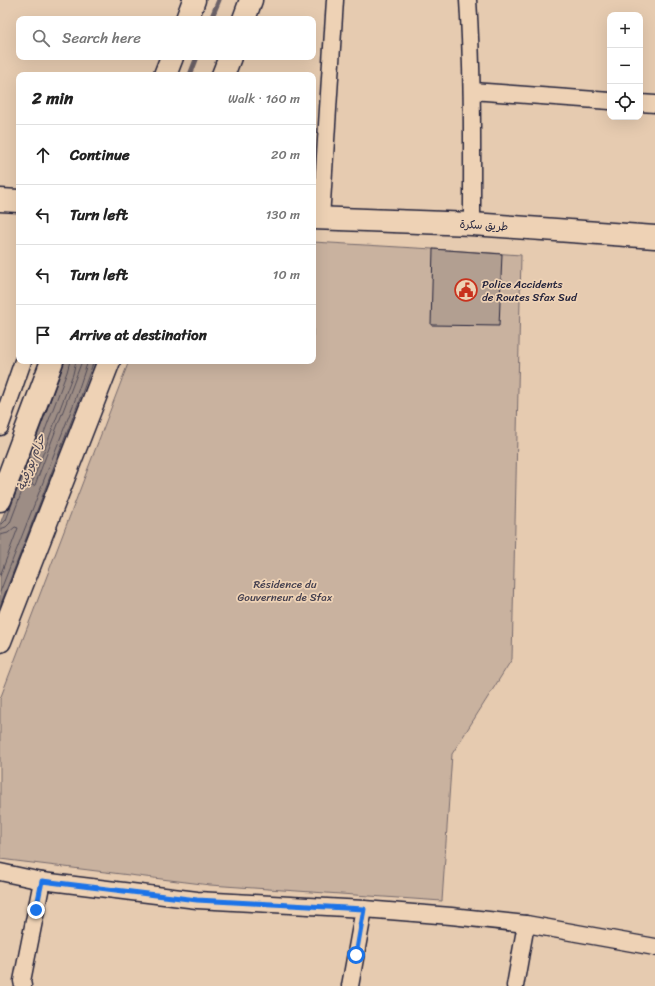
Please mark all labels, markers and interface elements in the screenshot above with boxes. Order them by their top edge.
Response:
map controls [607,12,643,120]
button: + [607,12,643,48]
search box [16,16,316,60]
text: Search here [62,25,141,51]
icon: search [30,27,52,49]
button: − [607,48,643,84]
text: 2 min [32,83,73,113]
button: locate [607,84,643,120]
text: Walk · 160 m [228,87,300,110]
text: Continue [70,142,130,168]
text: 20 m [271,143,300,166]
icon: ahead [32,144,54,166]
text: Turn left [70,202,128,228]
text: 130 m [266,203,300,226]
icon: left [32,204,54,226]
street label: طريق سكرة [459,215,509,236]
text: Turn left [70,262,128,288]
text: 10 m [273,263,300,286]
icon: left [32,264,54,286]
place label: Police Accidents de Routes Sfax Sud [482,275,578,307]
public building icon: Police Accidents de Routes Sfax Sud [453,277,479,303]
text: Arrive at destination [70,322,207,348]
icon: arrive [32,324,54,346]
water label: حزام بورقيبة [10,429,52,494]
park label: Résidence du Gouverneur de Sfax [238,575,333,607]
route end [27,901,45,919]
route start [347,946,365,964]

